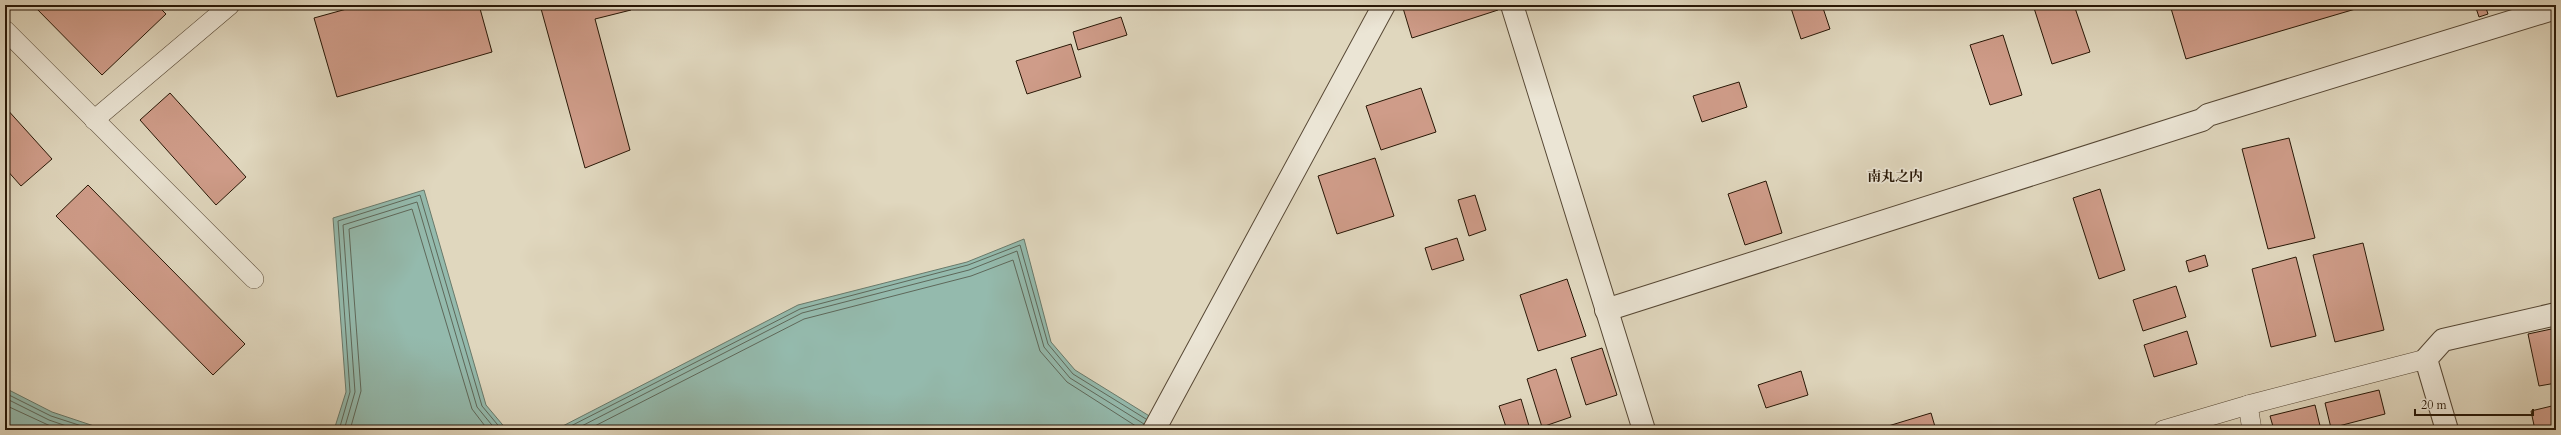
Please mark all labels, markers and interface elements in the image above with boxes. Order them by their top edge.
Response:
district label: 南丸之内 [1867,167,1923,186]
scale bar [2415,391,2533,417]
text: 20 m [2421,397,2448,413]

